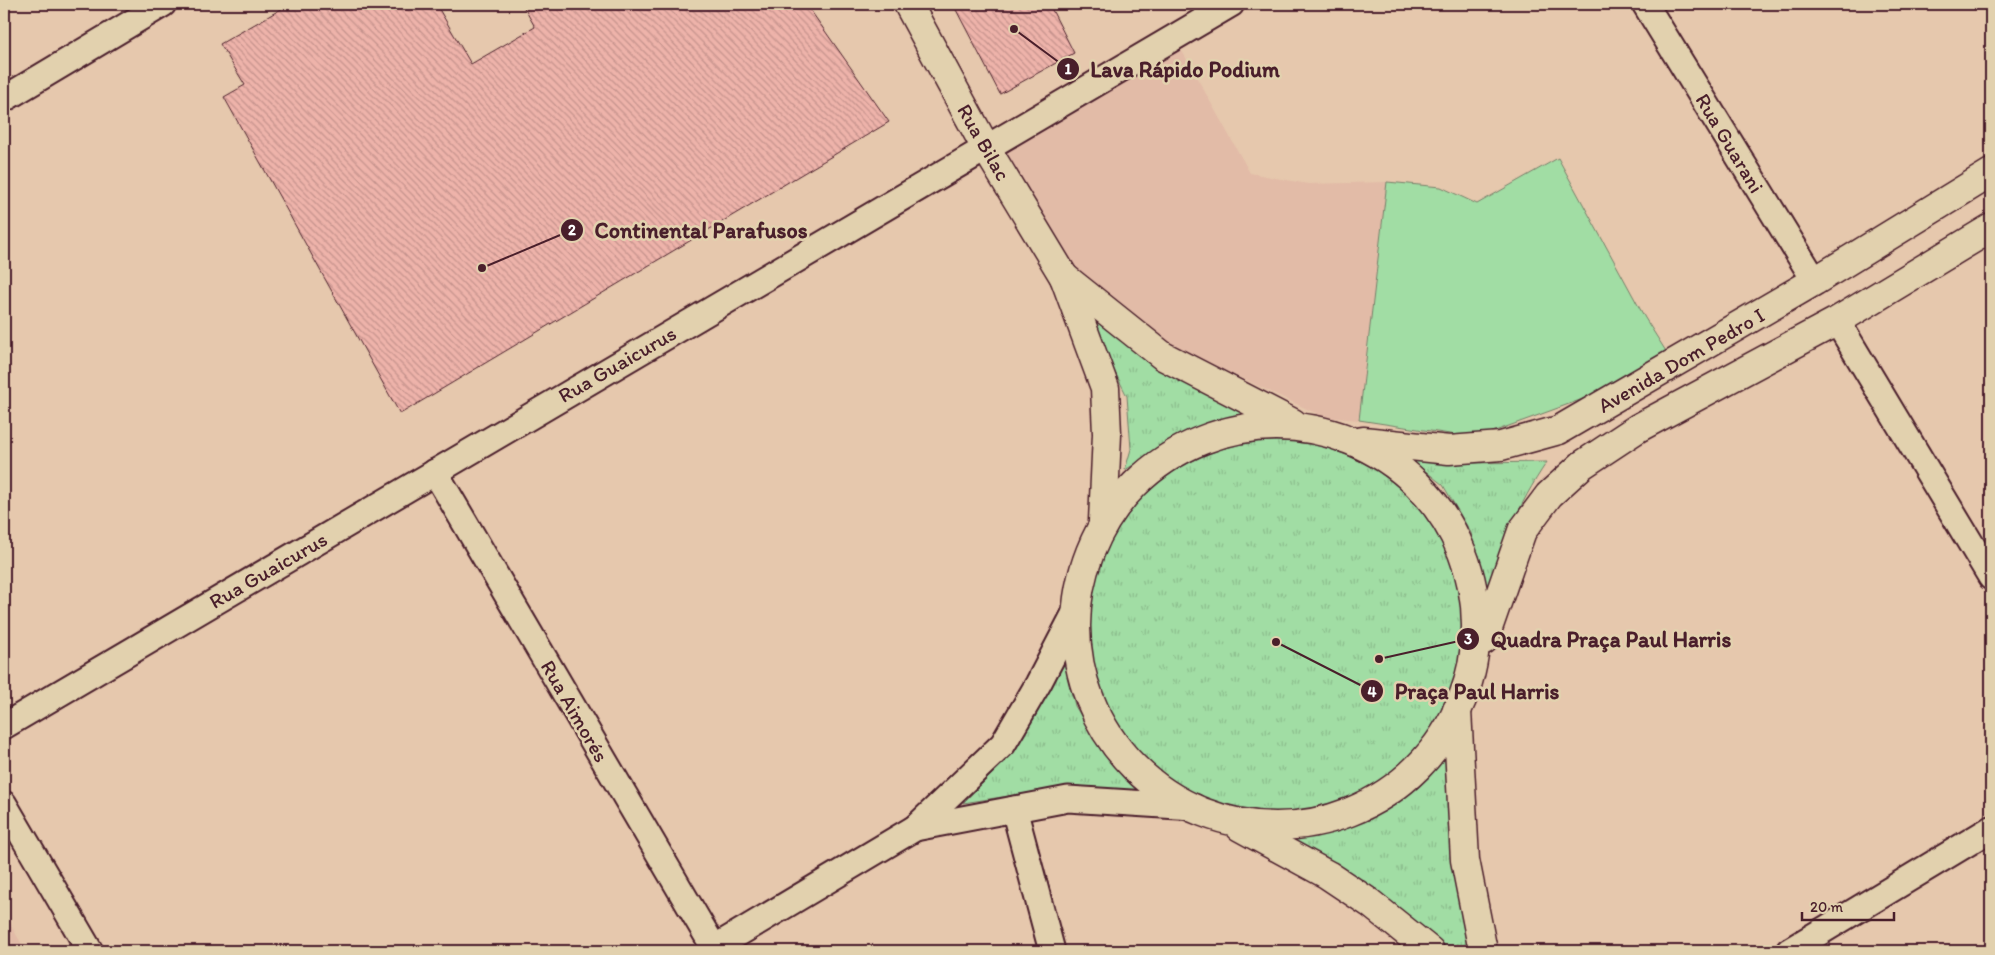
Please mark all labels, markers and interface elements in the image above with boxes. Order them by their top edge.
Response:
callout: Lava Rápido Podium [1055,50,1290,87]
text: Lava Rápido Podium [1090,56,1280,83]
text: 1 [1065,60,1072,78]
street label: Rua Guarani [1691,89,1769,197]
street label: Rua Bilac [952,99,1016,185]
callout: Continental Parafusos [560,211,817,248]
text: Continental Parafusos [595,217,808,244]
text: 2 [568,221,576,239]
street label: Avenida Dom Pedro I [1593,302,1769,418]
street label: Rua Guaicurus [553,320,681,408]
street label: Rua Guaicurus [204,526,332,614]
callout: Quadra Praça Paul Harris [1456,620,1741,657]
text: Quadra Praça Paul Harris [1491,626,1731,653]
text: 3 [1464,630,1472,648]
street label: Rua Aimorés [536,655,614,767]
callout: Praça Paul Harris [1360,673,1569,710]
text: Praça Paul Harris [1395,678,1560,705]
text: 4 [1367,683,1377,701]
scale bar [1802,890,1895,922]
text: 20 m [1810,898,1844,916]

